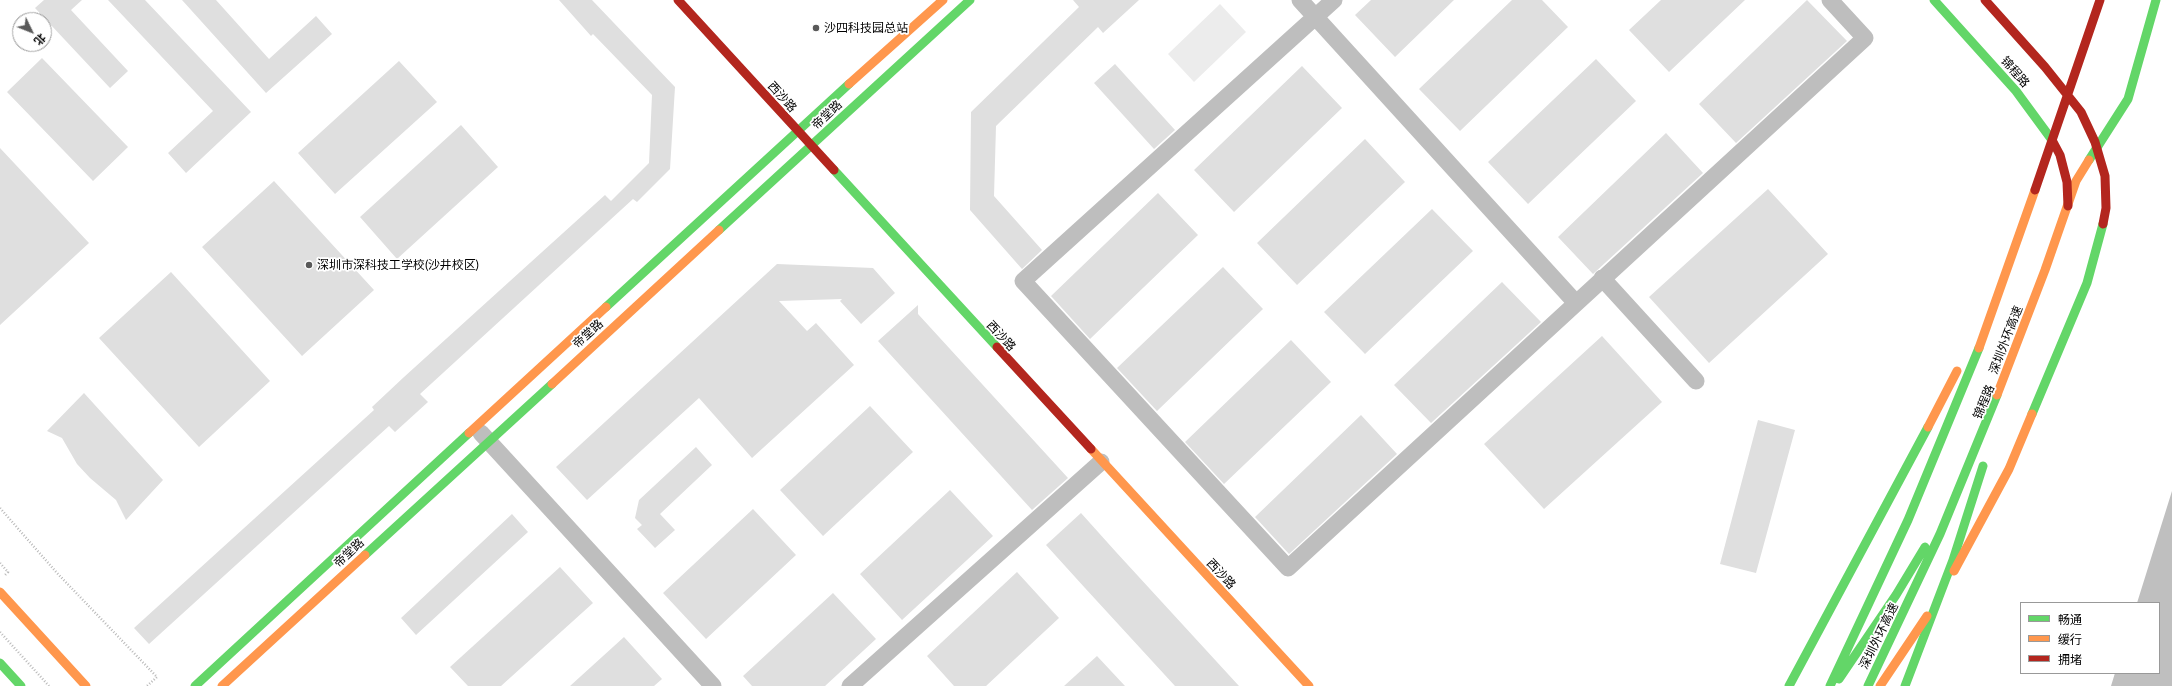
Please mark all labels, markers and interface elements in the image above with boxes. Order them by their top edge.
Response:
north arrow [12,12,52,52]
place label: 沙四科技园总站 [824,21,908,35]
marker: 沙四科技园总站 [811,23,821,33]
text: 北 [32,31,48,48]
street label: 锦程路 [1998,54,2032,90]
street label: 西沙路 [765,79,799,115]
street label: 帝堂路 [809,97,845,133]
place label: 深圳市深科技工学校(沙井校区) [317,258,479,272]
marker: 深圳市深科技工学校(沙井校区) [304,260,314,270]
street label: 深圳外环高速 [1986,304,2026,376]
street label: 帝堂路 [570,317,606,351]
street label: 西沙路 [983,318,1019,354]
street label: 锦程路 [1970,383,1998,421]
street label: 帝堂路 [331,535,367,571]
street label: 西沙路 [1203,556,1239,592]
street label: 深圳外环高速 [1857,600,1901,672]
legend [2020,602,2160,674]
text: 畅通 [2058,613,2082,627]
text: 缓行 [2058,633,2082,647]
text: 拥堵 [2058,653,2082,667]

